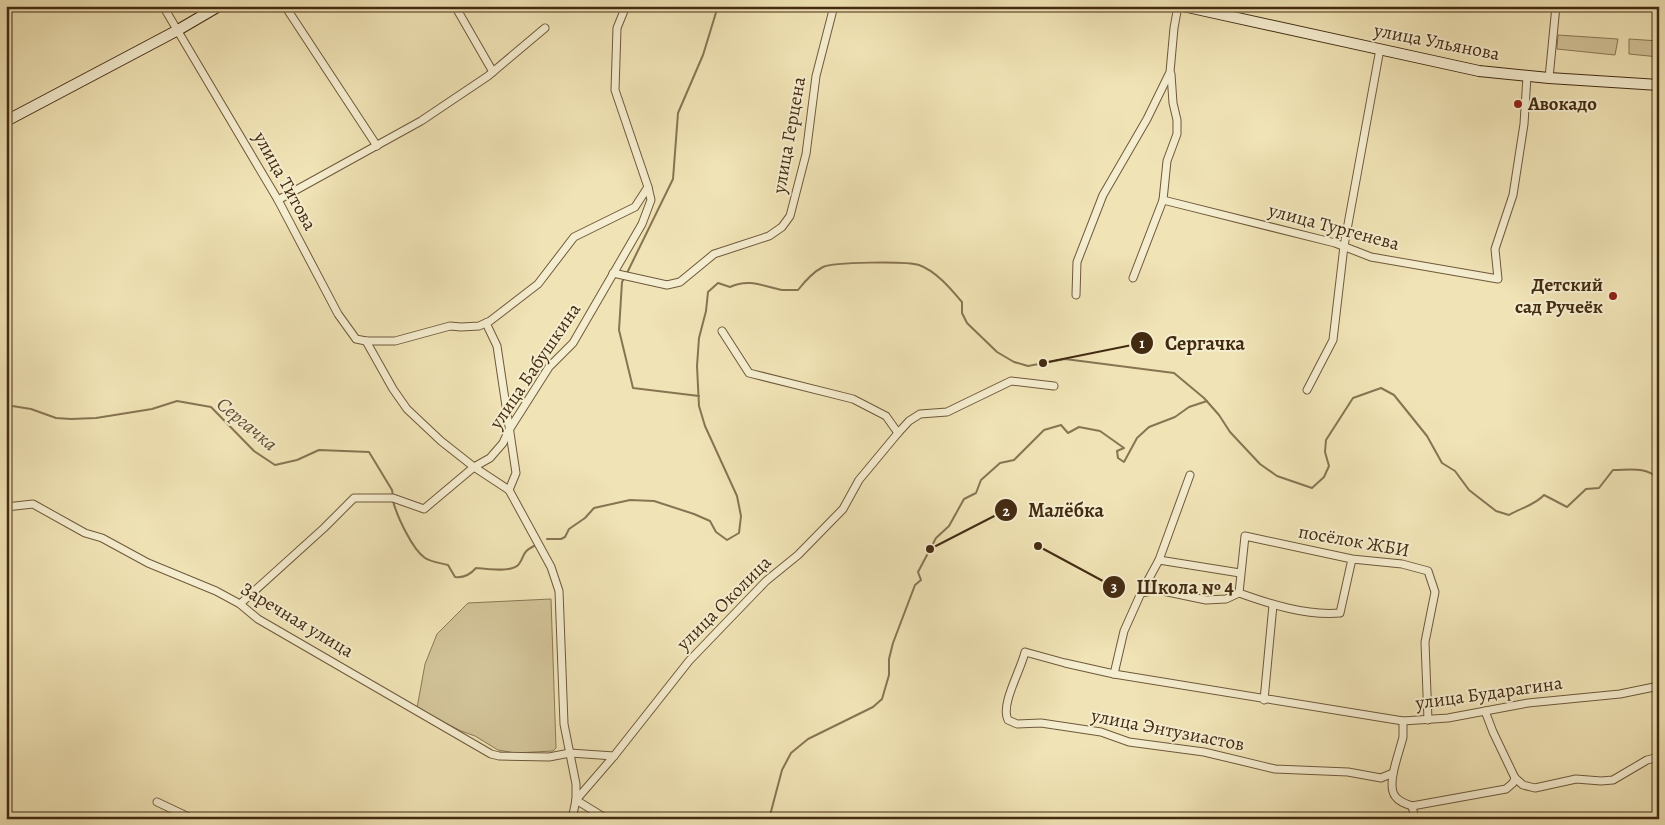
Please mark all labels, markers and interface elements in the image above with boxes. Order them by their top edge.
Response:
street label: улица Ульянова [1371,17,1502,67]
street label: улица Герцена [766,74,812,196]
place label: Авокадо [1527,91,1597,117]
marker: Авокадо [1512,98,1524,110]
street label: улица Титова [247,126,323,235]
street label: улица Тургенева [1265,197,1402,257]
place label: Детский сад Ручеёк [1515,272,1603,320]
marker: Детский сад Ручеёк [1607,290,1619,302]
street label: улица Бабушкина [483,298,587,435]
callout: Сергачка [1130,325,1255,360]
text: Сергачка [1165,330,1246,357]
text: 1 [1139,333,1145,353]
water label: Сергачка [211,391,283,457]
callout: Малёбка [993,493,1114,528]
text: Малёбка [1028,497,1105,524]
text: 2 [1002,501,1010,521]
street label: посёлок ЖБИ [1296,518,1412,564]
street label: улица Околица [670,550,777,657]
callout: Школа № 4 [1101,569,1244,604]
text: Школа № 4 [1136,574,1234,601]
street label: Заречная улица [236,576,359,664]
text: 3 [1111,577,1117,597]
street label: улица Бударагина [1413,670,1564,716]
street label: улица Энтузиастов [1088,702,1247,758]

